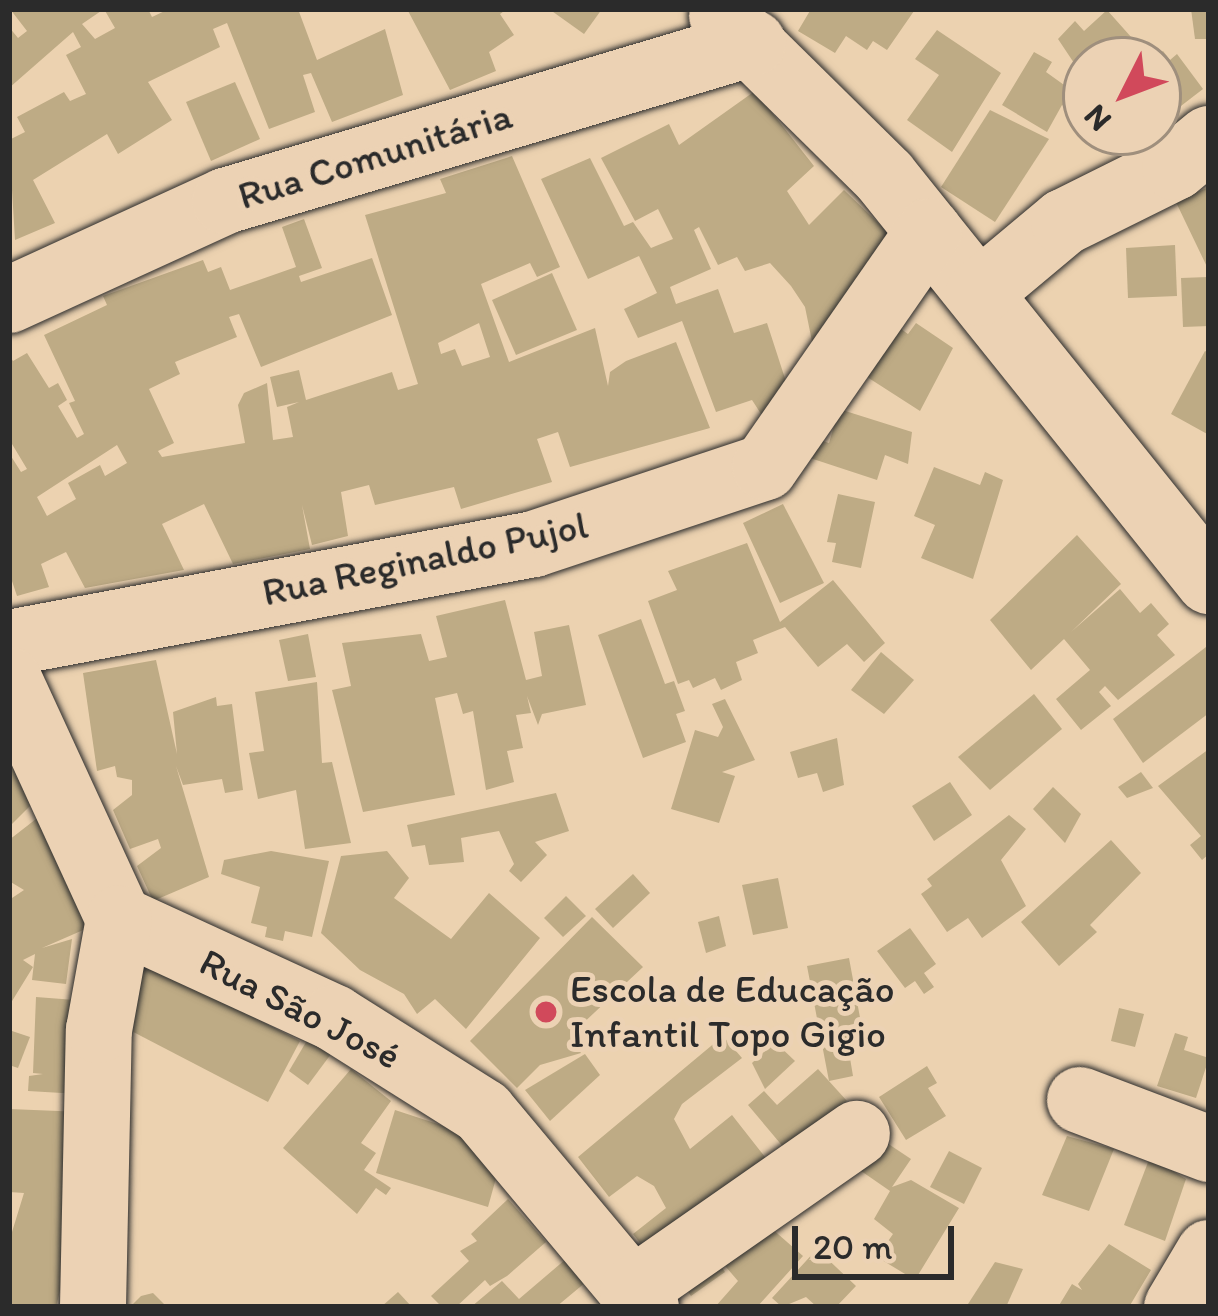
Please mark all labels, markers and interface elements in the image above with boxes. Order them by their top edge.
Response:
north arrow [1062,36,1182,156]
street label: Rua Comunitária [233,92,517,220]
text: N [1075,97,1119,140]
street label: Rua Reginaldo Pujol [258,502,592,616]
street label: Rua São José [192,939,408,1079]
place label: Escola de Educação Infantil Topo Gigio [570,967,894,1058]
marker: Escola de Educação Infantil Topo Gigio [533,999,559,1025]
scale bar [798,1202,960,1276]
text: 20 m [813,1225,893,1268]

